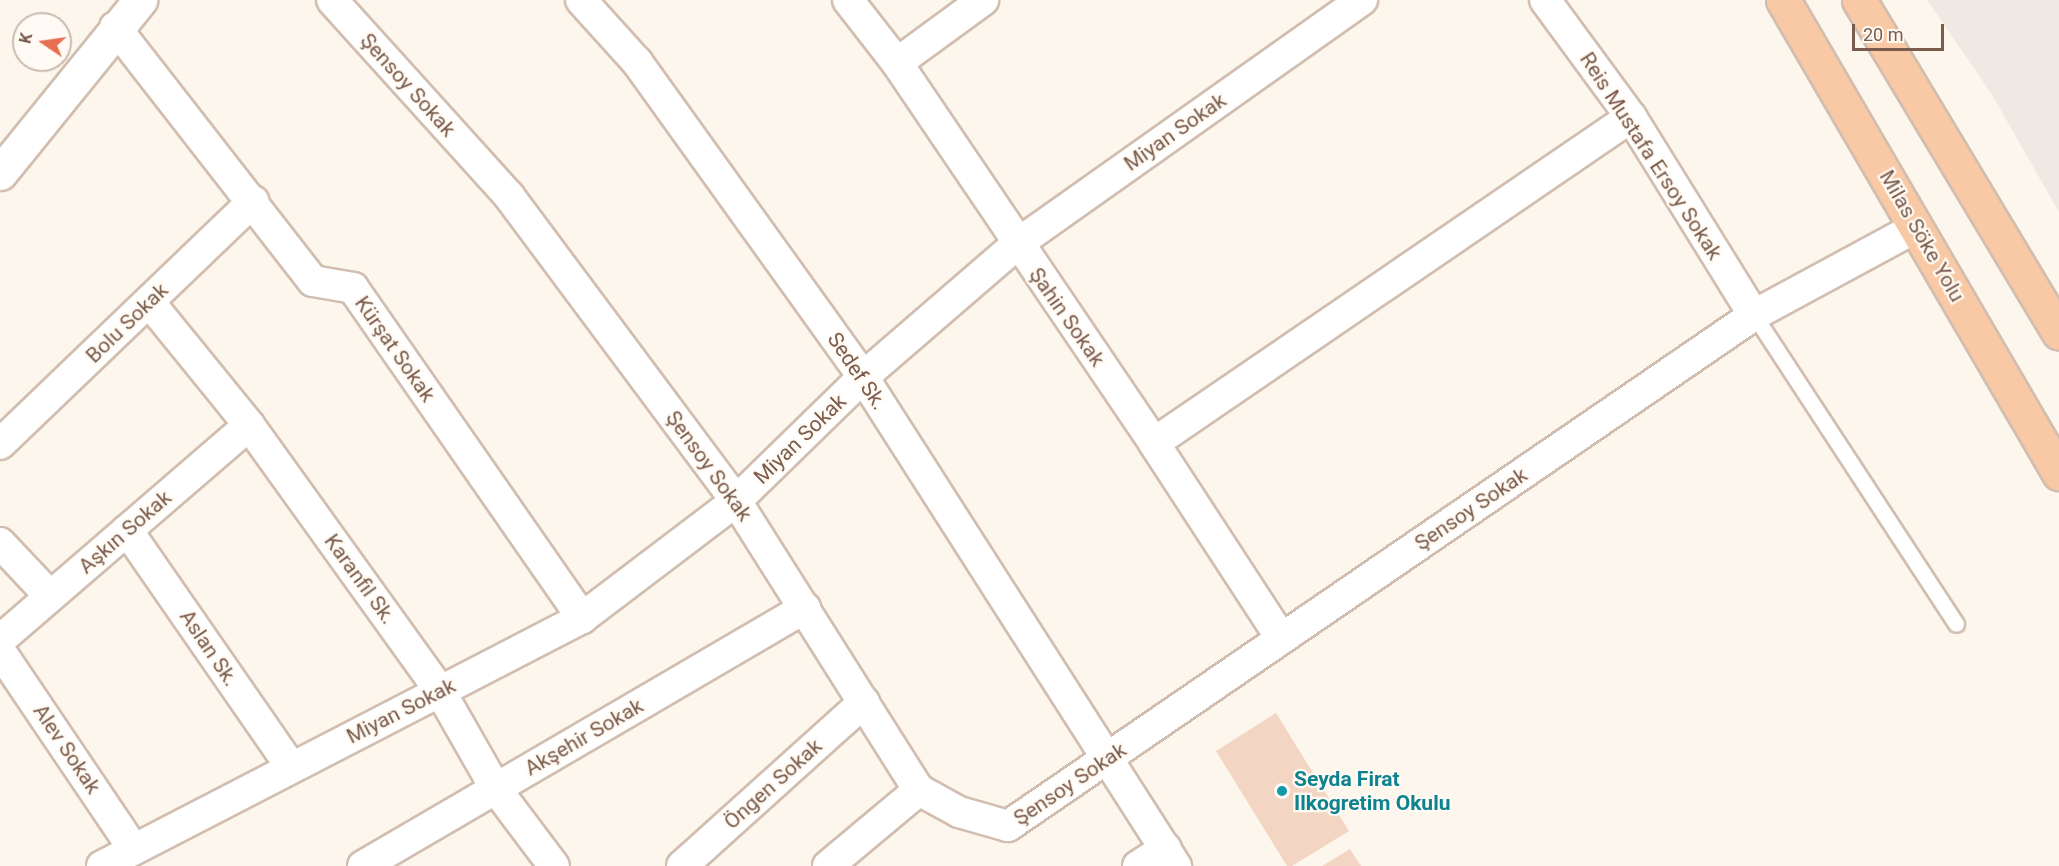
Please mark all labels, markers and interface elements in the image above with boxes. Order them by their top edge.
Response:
north arrow [12,12,72,72]
scale bar [1855,12,1946,50]
text: 20 m [1863,24,1903,45]
street label: Şensoy Sokak [355,28,461,142]
text: K [16,31,36,45]
street label: Reis Mustafa Ersoy Sokak [1574,48,1728,264]
street label: Miyan Sokak [1119,88,1231,176]
street label: Milas Söke Yolu [1874,166,1970,306]
street label: Şahin Sokak [1024,263,1110,371]
street label: Bolu Sokak [81,278,173,368]
street label: Kürşat Sokak [349,291,441,407]
street label: Sedef Sk. [822,328,892,414]
street label: Miyan Sokak [749,389,851,489]
street label: Şensoy Sokak [661,406,757,526]
street label: Şensoy Sokak [1410,462,1532,556]
street label: Aşkın Sokak [74,485,176,579]
street label: Karanfil Sk. [319,529,401,629]
street label: Aslan Sk. [174,605,244,691]
street label: Miyan Sokak [342,673,460,749]
street label: Akşehir Sokak [520,693,648,781]
street label: Alev Sokak [28,700,106,798]
street label: Öngen Sokak [719,734,827,834]
street label: Şensoy Sokak [1009,737,1131,831]
place label: Seyda Firat Ilkogretim Okulu [1294,766,1450,816]
marker: Seyda Firat Ilkogretim Okulu [1275,784,1289,798]

